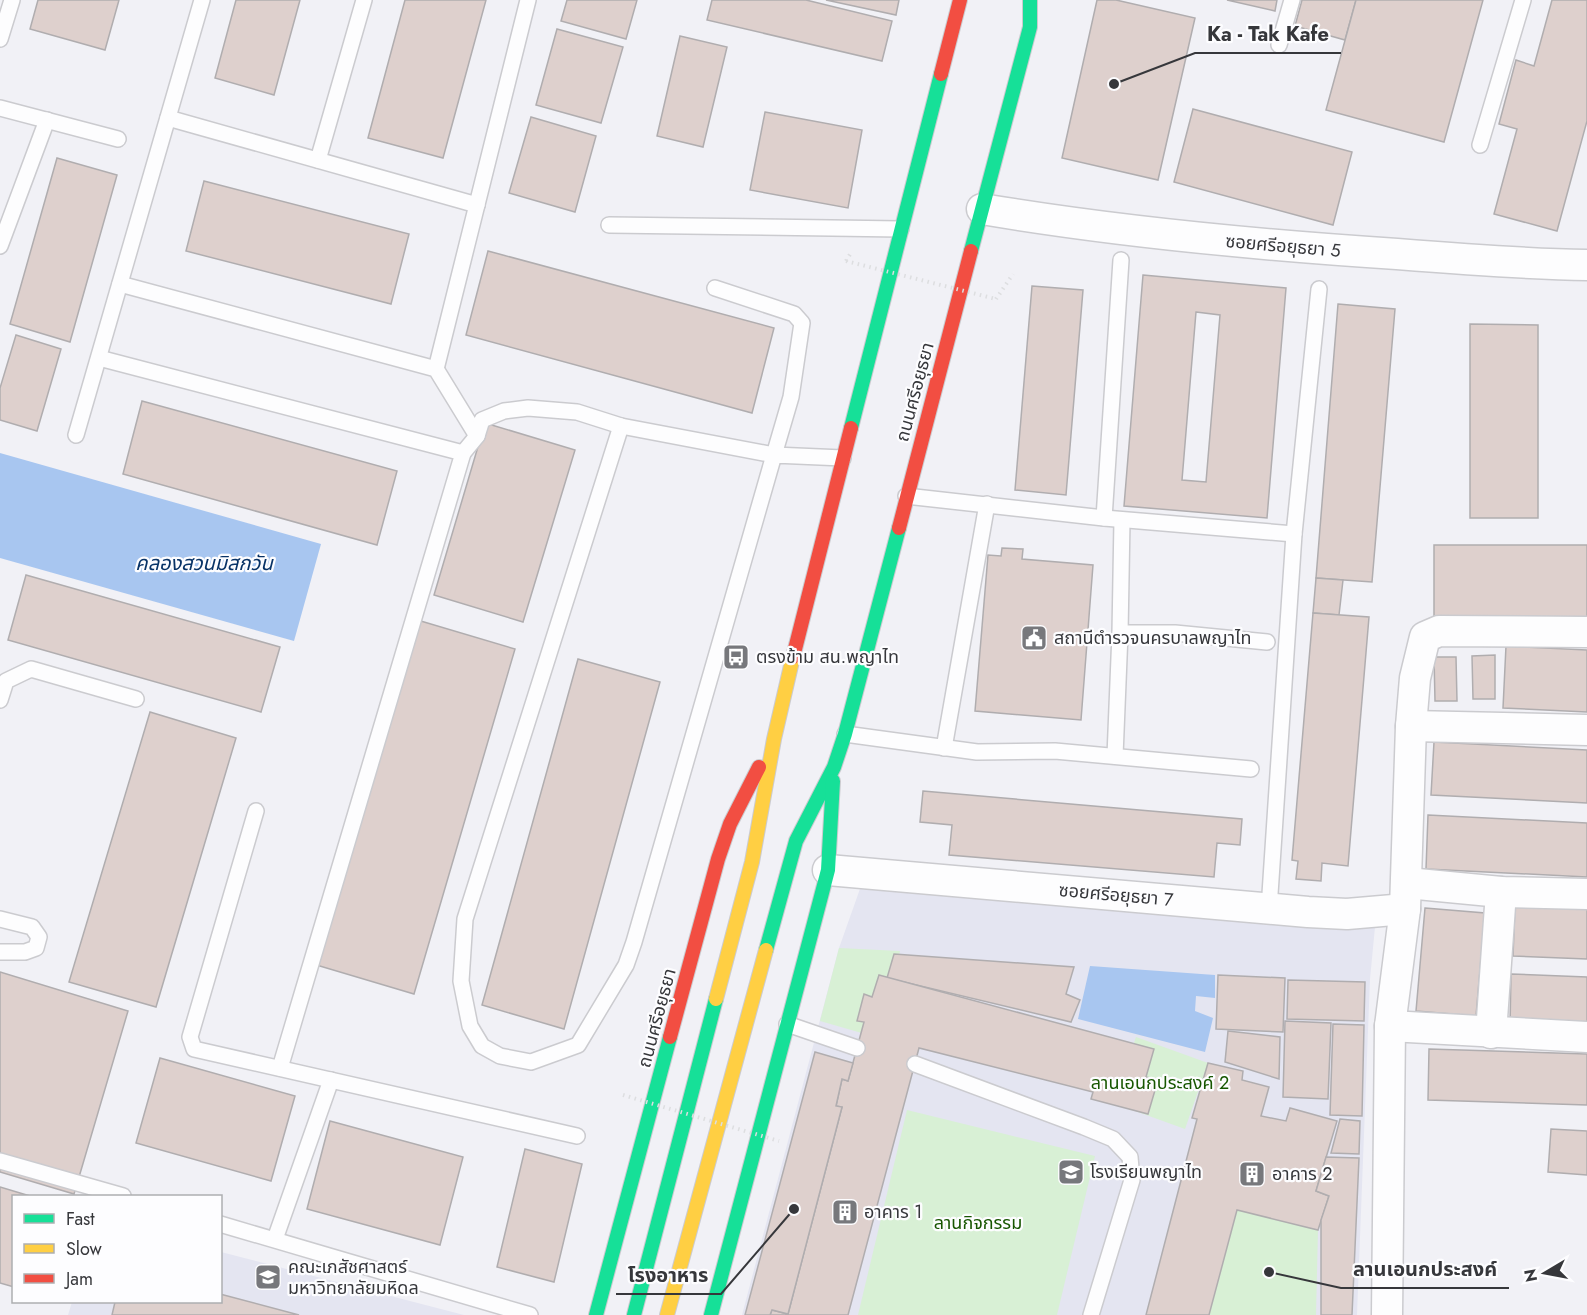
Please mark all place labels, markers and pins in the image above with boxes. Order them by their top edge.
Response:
callout: Ka - Tak Kafe [1195,15,1341,53]
public building icon: สถานีตำรวจนครบาลพญาไท [1019,623,1049,653]
place label: สถานีตำรวจนครบาลพญาไท [1054,625,1251,651]
bus stop icon: ตรงข้าม สน.พญาไท [721,642,751,672]
place label: ตรงข้าม สน.พญาไท [756,644,899,670]
school or university icon: โรงเรียนพญาไท [1056,1157,1086,1187]
place label: โรงเรียนพญาไท [1090,1159,1202,1185]
building icon: อาคาร 2 [1237,1159,1267,1189]
place label: อาคาร 2 [1272,1161,1332,1187]
building icon: อาคาร 1 [830,1197,860,1227]
place label: อาคาร 1 [864,1199,922,1225]
callout: ลานเอนกประสงค์ [1341,1250,1509,1288]
place label: คณะเภสัชศาสตร์ มหาวิทยาลัยมหิดล [288,1254,419,1301]
callout: โรงอาหาร [616,1256,721,1294]
school or university icon: คณะเภสัชศาสตร์ มหาวิทยาลัยมหิดล [253,1262,283,1292]

